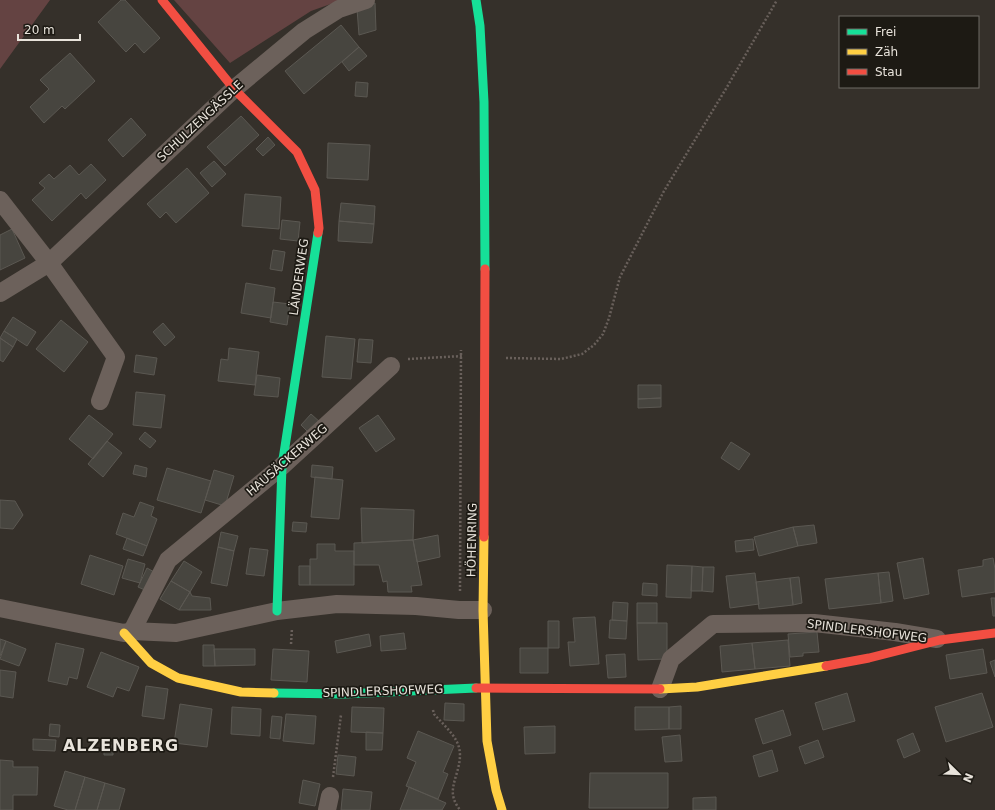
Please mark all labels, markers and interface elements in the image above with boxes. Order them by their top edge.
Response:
scale bar [18,16,80,42]
legend [839,16,979,88]
text: 20 m [24,23,55,37]
text: Frei [875,25,896,39]
text: Zäh [875,45,898,59]
text: Stau [875,65,902,79]
street label: SCHULZENGÄSSLE [153,77,246,164]
street label: LÄNDERWEG [286,237,311,316]
street label: HAUSÄCKERWEG [243,420,330,499]
street label: HÖHENRING [462,503,480,577]
street label: SPINDLERSHOFWEG [806,617,928,645]
street label: SPINDLERSHOFWEG [322,682,444,700]
district label: ALZENBERG [63,736,179,755]
north arrow [939,754,979,794]
text: N [960,771,976,784]

